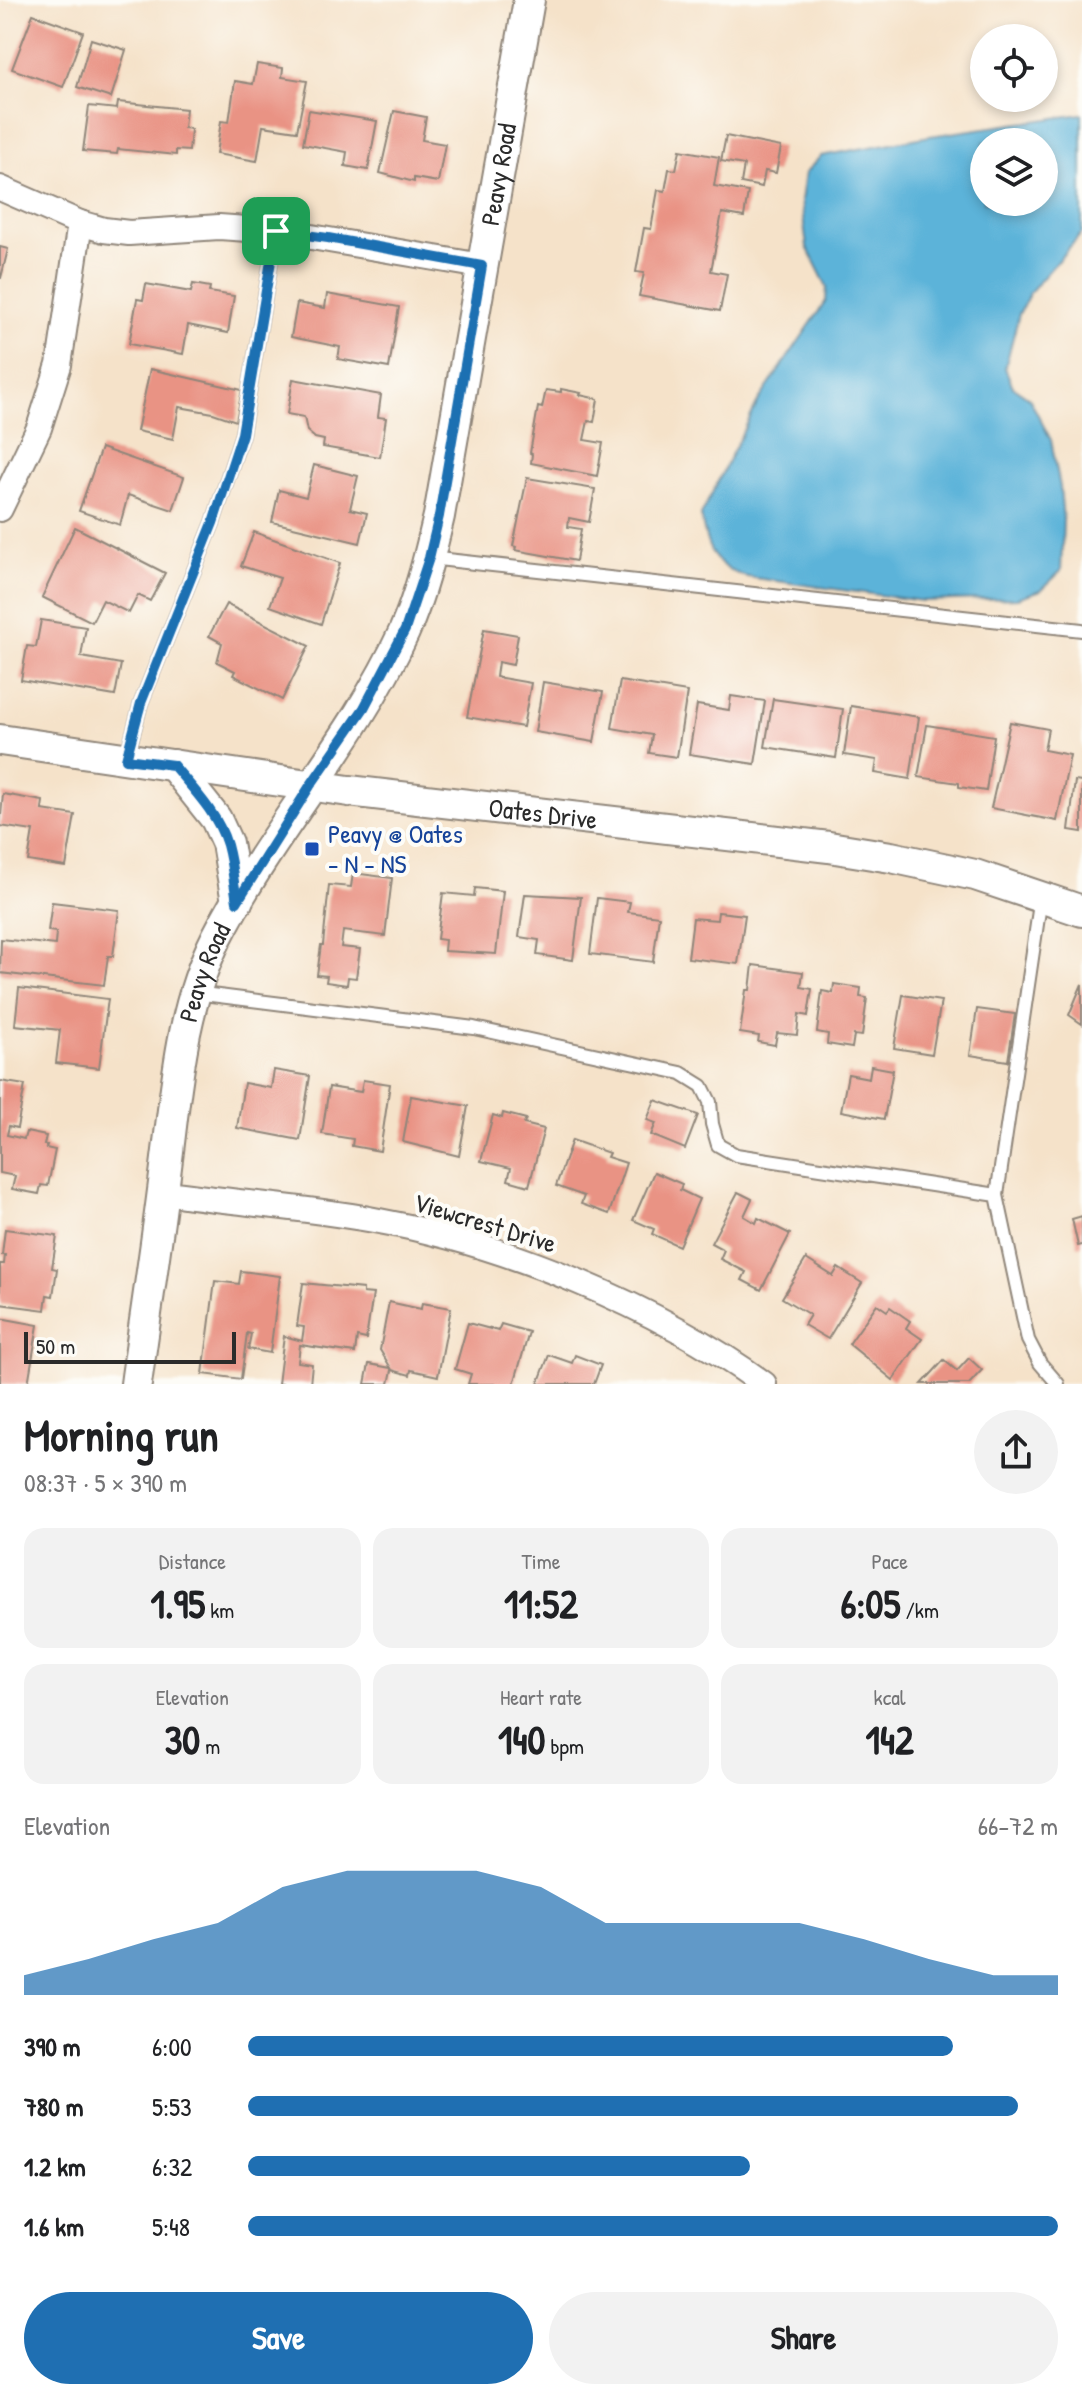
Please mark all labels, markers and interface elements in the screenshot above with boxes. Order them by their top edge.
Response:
map controls [970,24,1058,216]
button: locate [970,24,1058,112]
street label: Peavy Road [472,121,524,228]
button: layers [970,128,1058,216]
pin [242,197,310,265]
icon: arrive [254,209,298,253]
street label: Oates Drive [487,789,599,837]
place label: Peavy @ Oates - N - NS [328,816,463,881]
marker: Peavy @ Oates - N - NS [303,840,321,858]
street label: Peavy Road [170,917,238,1025]
street label: Viewcrest Drive [410,1184,561,1261]
scale bar [24,1328,236,1364]
text: 50 m [36,1331,75,1361]
text: Morning run [24,1405,219,1465]
button: share [974,1410,1058,1494]
text: 08:37 · 5 × 390 m [24,1465,187,1500]
text: Distance [159,1546,226,1576]
text: Time [522,1546,560,1576]
text: Pace [871,1546,908,1576]
text: 1.95 [150,1576,205,1630]
text: 11:52 [504,1576,578,1630]
text: 6:05 [840,1576,900,1630]
text: km [205,1595,234,1625]
text: /km [900,1595,939,1625]
text: Elevation [156,1682,229,1712]
text: Heart rate [500,1682,582,1712]
text: kcal [874,1682,906,1712]
text: 30 [164,1712,200,1766]
text: 140 [498,1712,545,1766]
text: 142 [866,1712,914,1766]
text: m [200,1731,220,1761]
text: bpm [545,1731,584,1761]
text: Elevation [24,1808,110,1843]
text: 66–72 m [978,1808,1058,1843]
text: 390 m [24,2029,81,2064]
text: 6:00 [152,2029,192,2064]
text: 780 m [24,2089,83,2124]
text: 5:53 [152,2089,192,2124]
text: 1.2 km [24,2149,86,2184]
text: 6:32 [152,2149,192,2184]
text: 1.6 km [24,2209,84,2244]
text: 5:48 [152,2209,190,2244]
button: Save [24,2292,533,2384]
button: Share [549,2292,1058,2384]

